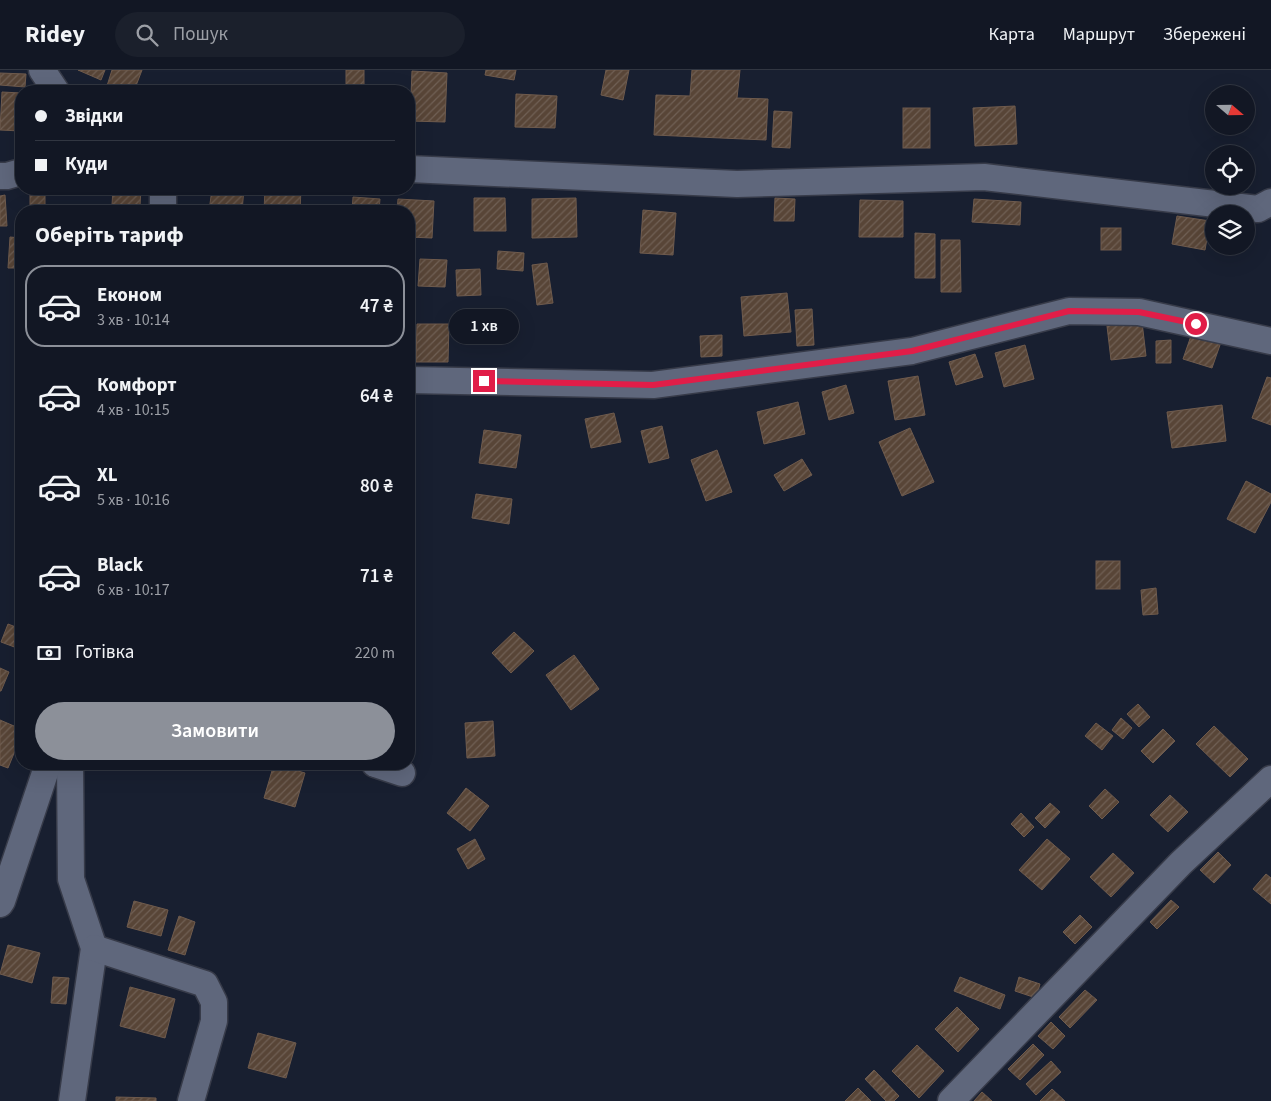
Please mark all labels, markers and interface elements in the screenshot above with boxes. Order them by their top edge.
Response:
search box [115,12,465,57]
text: Ridey [25,17,85,52]
icon: search [133,21,161,49]
text: Пошук [173,21,228,48]
text: Карта [989,22,1035,47]
text: Маршрут [1063,22,1135,47]
text: Збережені [1163,22,1246,47]
north arrow [1205,85,1255,135]
map controls [1205,85,1255,255]
text: Звідки [65,103,123,130]
button: locate [1205,145,1255,195]
text: Куди [65,151,108,178]
button: layers [1205,205,1255,255]
text: Оберіть тариф [35,219,184,251]
text: Економ [97,282,162,309]
icon: car [37,284,82,329]
text: 47 ₴ [360,293,393,320]
callout: 1 хв [449,308,519,344]
text: 3 хв · 10:14 [97,309,170,331]
route start [1185,313,1207,335]
text: 1 хв [470,315,498,337]
route end [473,370,495,392]
text: Комфорт [97,372,177,399]
icon: car [37,374,82,419]
text: 64 ₴ [360,383,393,410]
text: 4 хв · 10:15 [97,399,170,421]
text: XL [97,462,118,489]
icon: car [37,464,82,509]
text: 80 ₴ [360,473,393,500]
text: 5 хв · 10:16 [97,489,170,511]
text: Black [97,552,143,579]
icon: car [37,554,82,599]
text: 71 ₴ [360,563,393,590]
text: 6 хв · 10:17 [97,579,170,601]
icon: cash [35,639,63,667]
text: Готівка [75,639,134,666]
text: 220 m [355,642,395,664]
button: Замовити [35,702,395,760]

